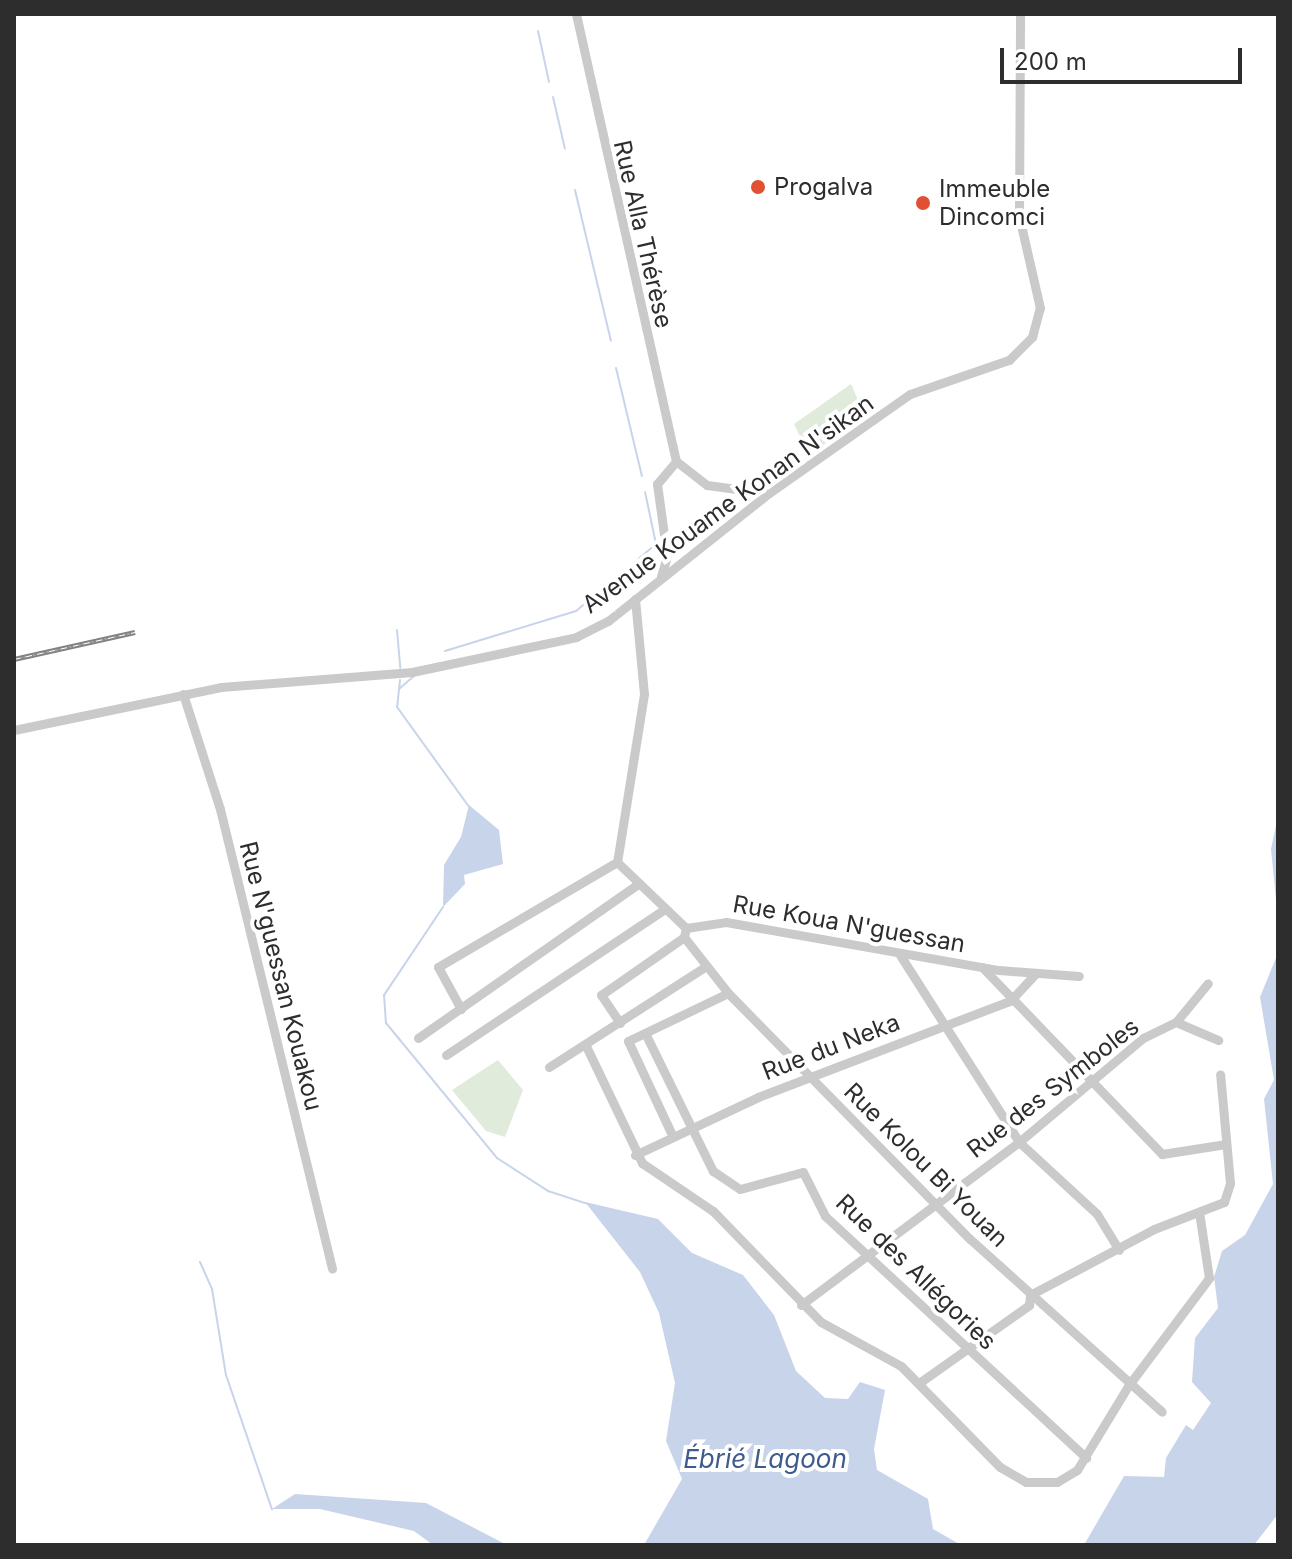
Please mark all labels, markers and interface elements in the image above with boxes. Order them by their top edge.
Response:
scale bar [1004,32,1246,82]
text: 200 m [1014,47,1087,76]
street label: Rue Alla Thérèse [607,137,679,331]
place label: Progalva [774,173,873,201]
place label: Immeuble Dincomci [939,175,1050,231]
marker: Progalva [749,178,767,196]
marker: Immeuble Dincomci [914,194,932,212]
street label: Avenue Kouame Konan N'sikan [577,389,879,619]
street label: Rue N'guessan Kouakou [234,838,328,1114]
street label: Rue Koua N'guessan [731,889,967,959]
street label: Rue du Neka [758,1008,904,1086]
street label: Rue des Symboles [961,1012,1145,1164]
street label: Rue Kolou Bi Youan [838,1077,1014,1253]
street label: Rue des Allégories [830,1188,1002,1356]
water label: Ébrié Lagoon [683,1443,847,1475]

